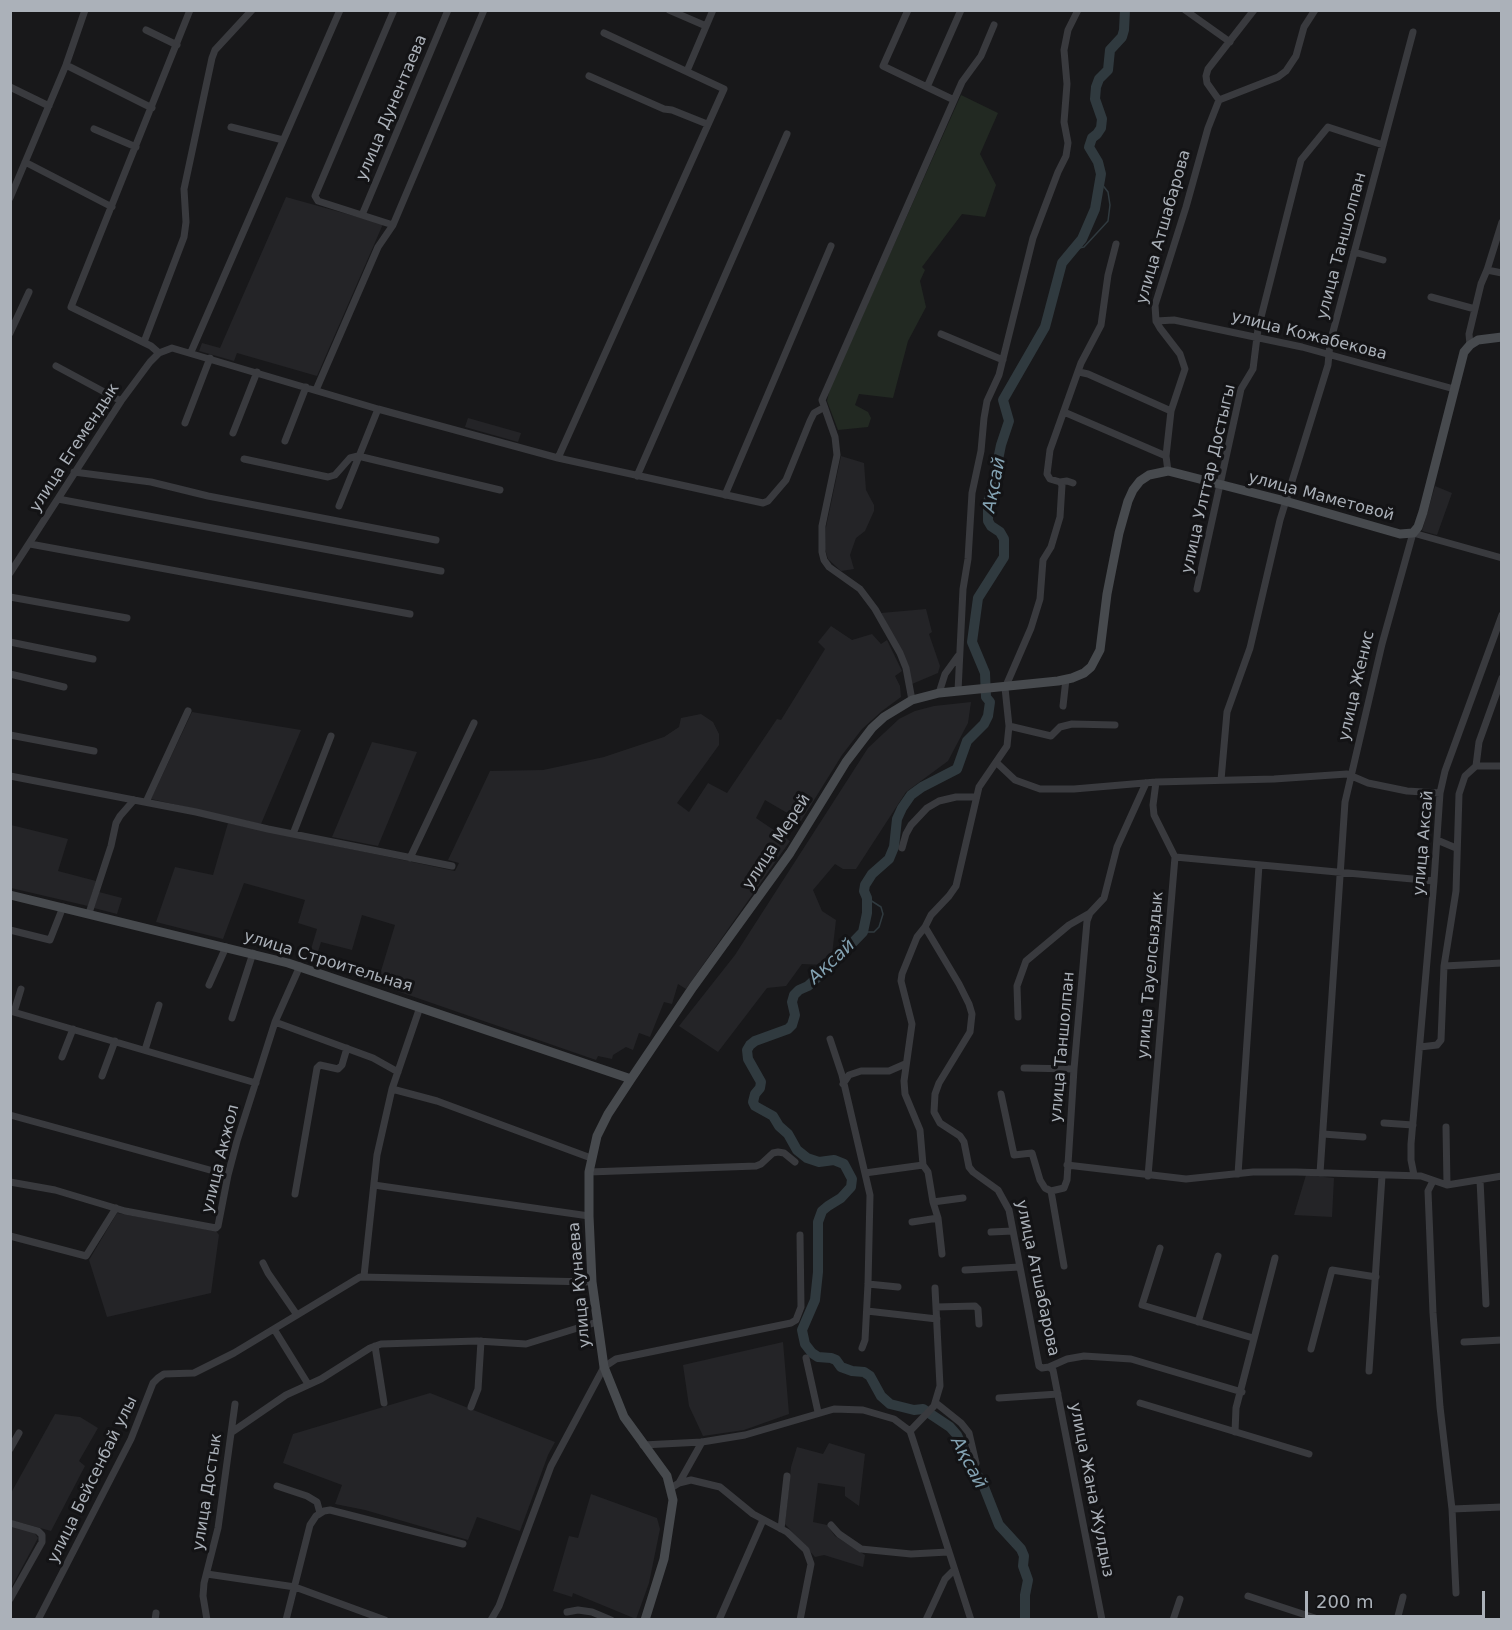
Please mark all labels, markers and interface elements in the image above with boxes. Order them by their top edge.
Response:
street label: улица Дунентаева [353,32,431,184]
street label: улица Атшабарова [1133,148,1195,306]
street label: улица Таншолпан [1313,170,1371,322]
street label: улица Кожабекова [1229,307,1389,365]
street label: улица Егемендык [26,380,124,516]
street label: улица Улттар Достыгы [1178,383,1240,575]
water label: Ақсай [979,456,1011,514]
street label: улица Маметовой [1246,468,1396,526]
street label: улица Женис [1335,629,1379,743]
street label: улица Аксай [1410,790,1438,896]
street label: улица Мерей [739,791,815,893]
street label: улица Тауелсыздык [1134,890,1168,1060]
street label: улица Строительная [241,927,415,997]
water label: Ақсай [804,935,860,989]
street label: улица Таншолпан [1047,971,1079,1123]
street label: улица Акжол [198,1103,244,1215]
street label: улица Атшабарова [1011,1198,1063,1358]
street label: улица Кунаева [565,1221,595,1349]
street label: улица Бейсенбай улы [44,1393,142,1567]
street label: улица Жана Жулдыз [1065,1401,1117,1579]
street label: улица Достык [189,1432,227,1552]
water label: Ақсай [945,1433,991,1493]
scale bar [1308,1579,1488,1617]
text: 200 m [1316,1591,1374,1612]

